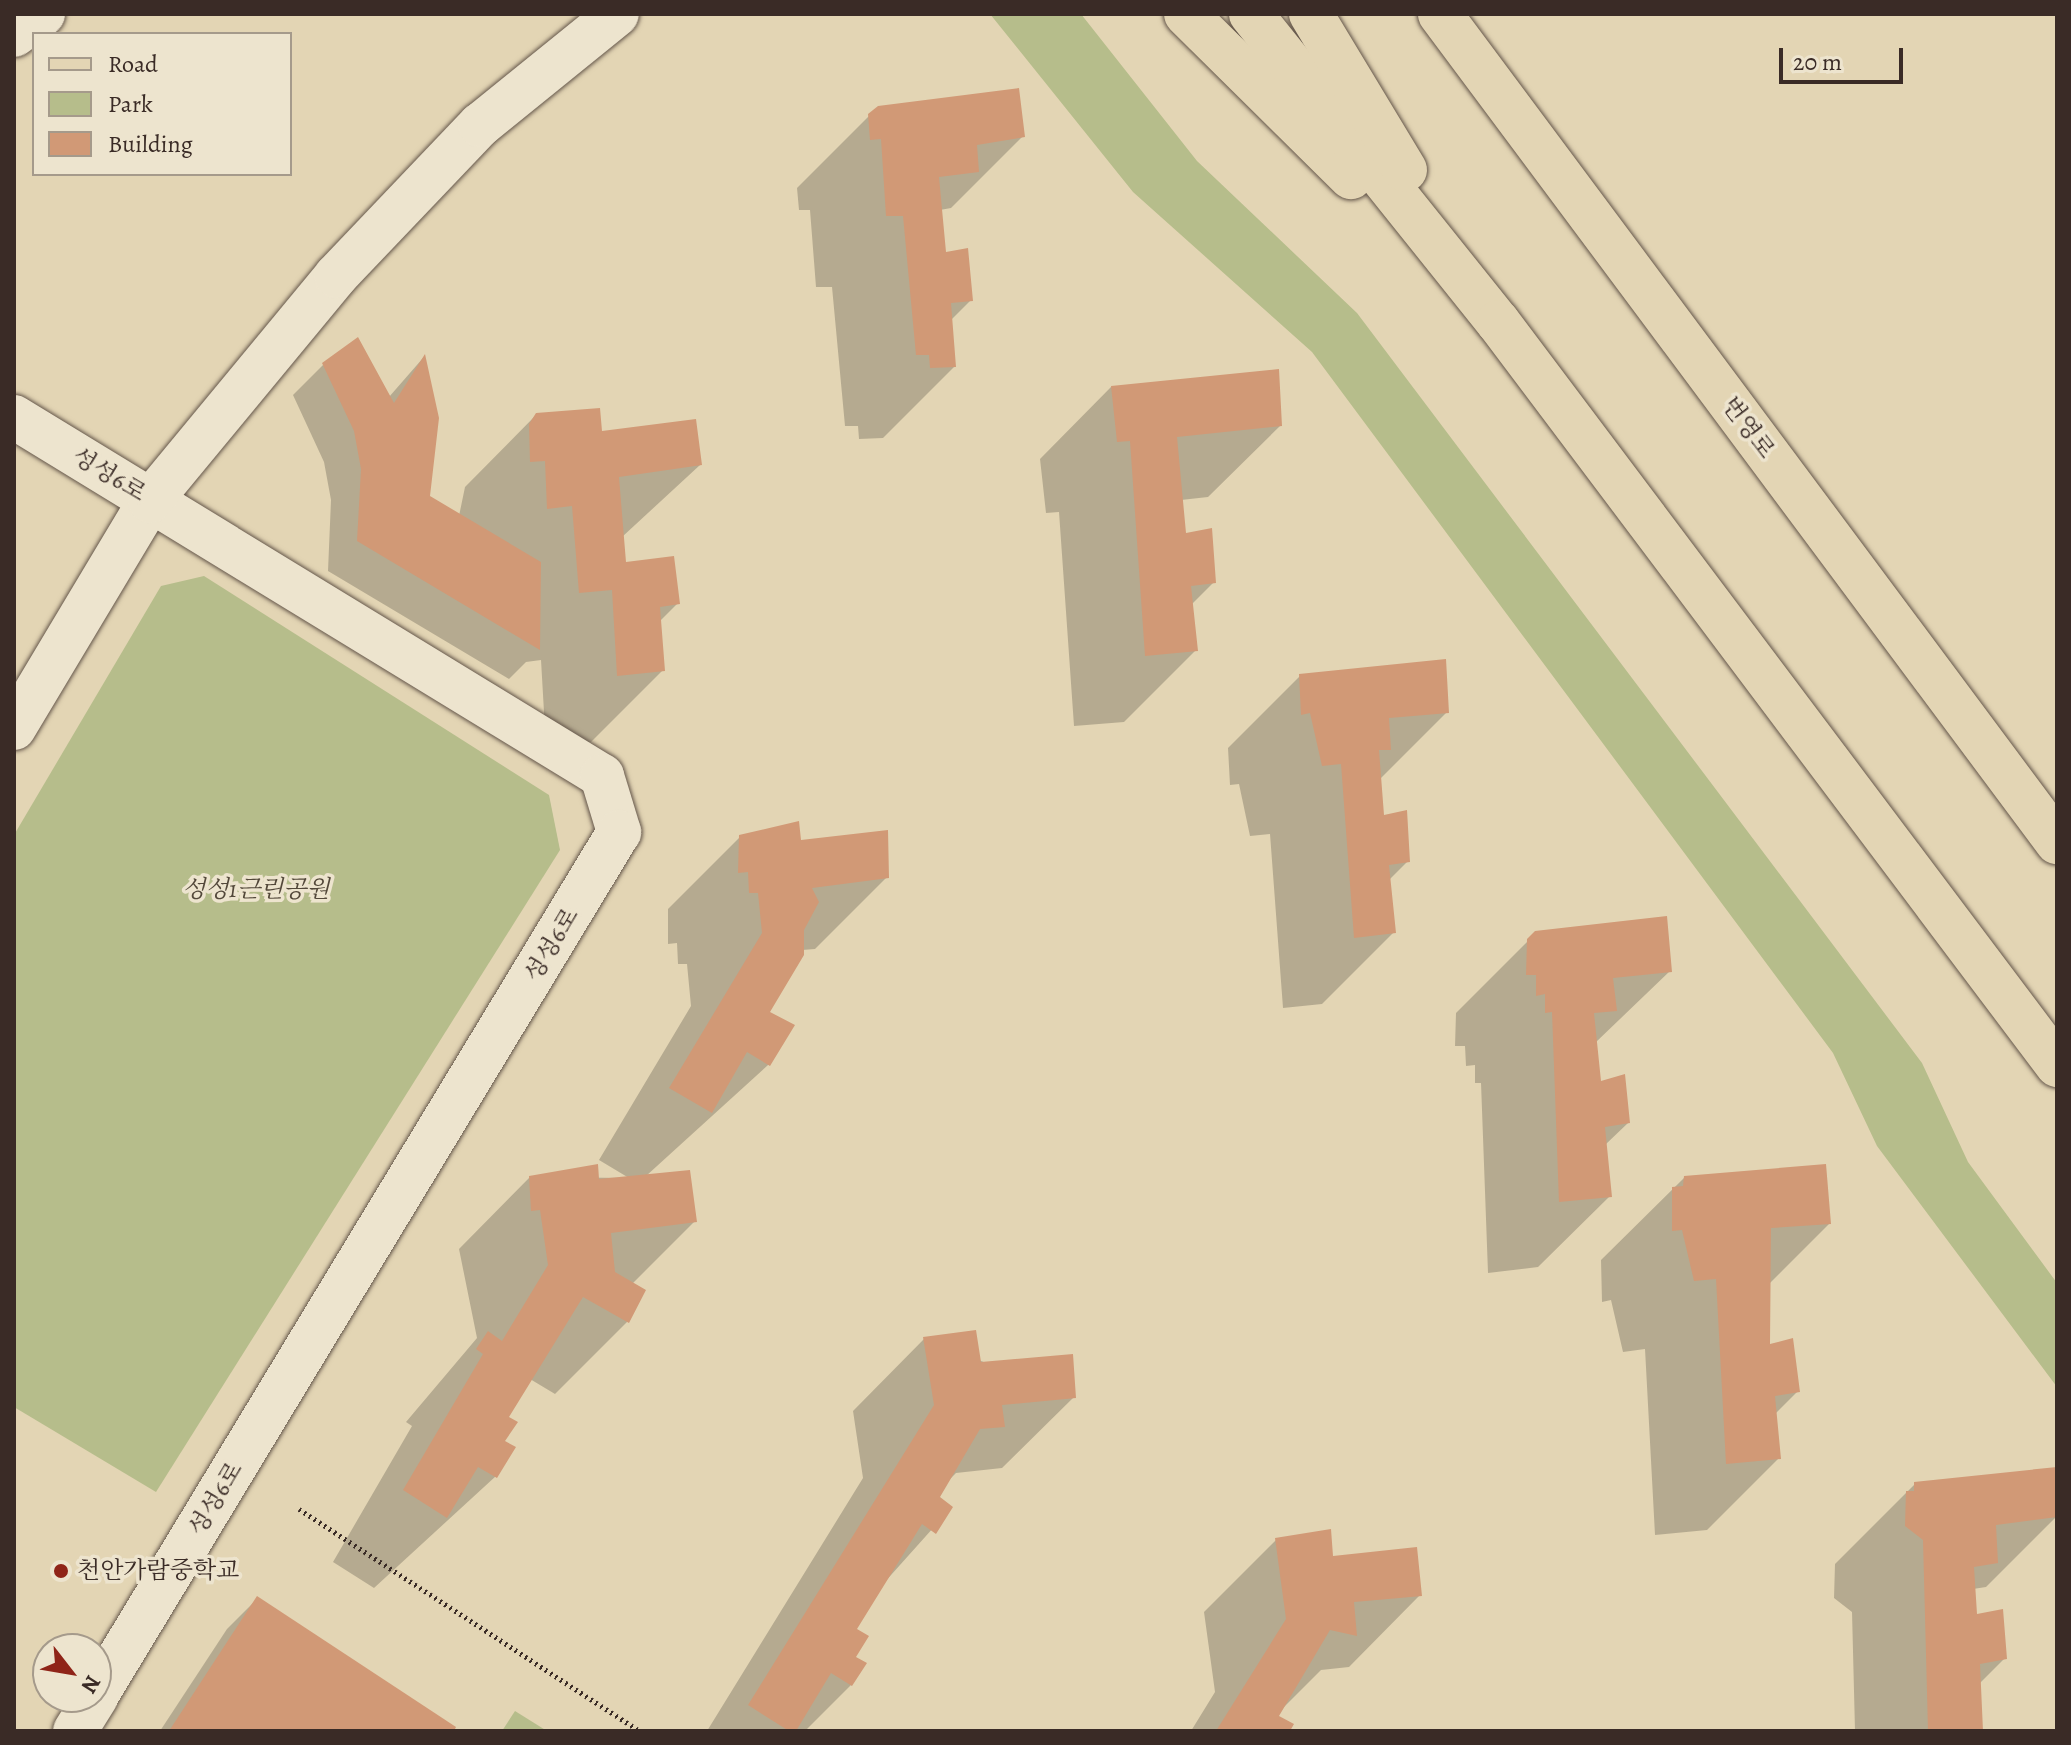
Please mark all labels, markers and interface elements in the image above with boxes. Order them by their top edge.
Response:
legend [32,32,292,176]
scale bar [1783,32,1907,82]
text: 20 m [1793,46,1842,78]
text: Road [108,48,158,80]
text: Park [108,88,153,120]
text: Building [108,128,193,160]
street label: 번영로 [1716,392,1780,464]
street label: 성성6로 [67,442,151,508]
park label: 성성1근린공원 [182,876,330,904]
street label: 성성6로 [519,903,585,987]
street label: 성성6로 [183,1457,249,1541]
place label: 천안가람중학교 [77,1557,239,1585]
marker: 천안가람중학교 [52,1562,70,1580]
north arrow [32,1633,112,1713]
text: N [74,1670,108,1699]

